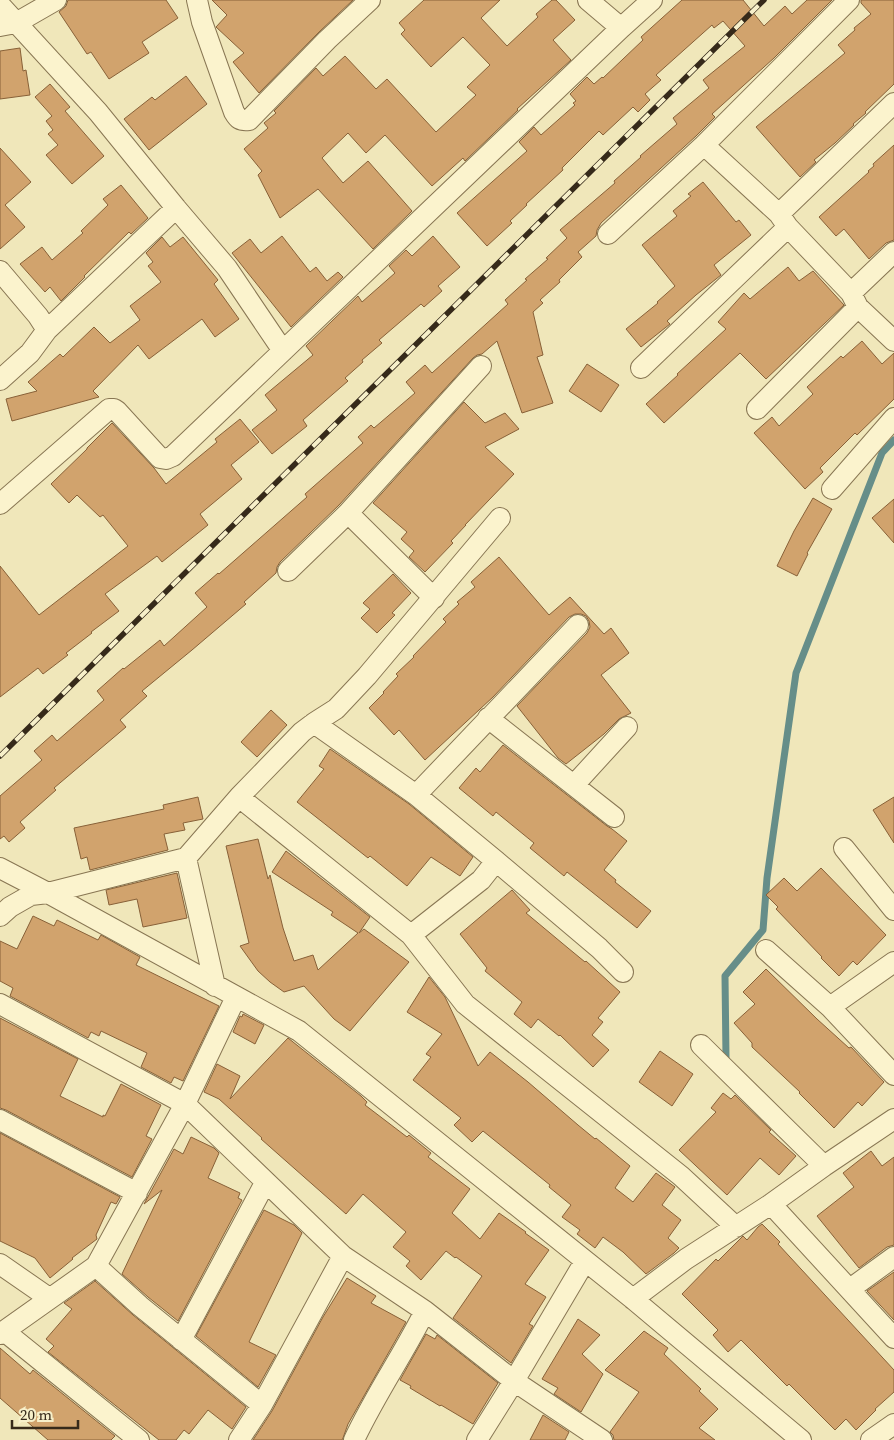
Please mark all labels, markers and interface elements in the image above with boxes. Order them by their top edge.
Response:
scale bar [12,1398,79,1430]
text: 20 m [20,1404,52,1425]

